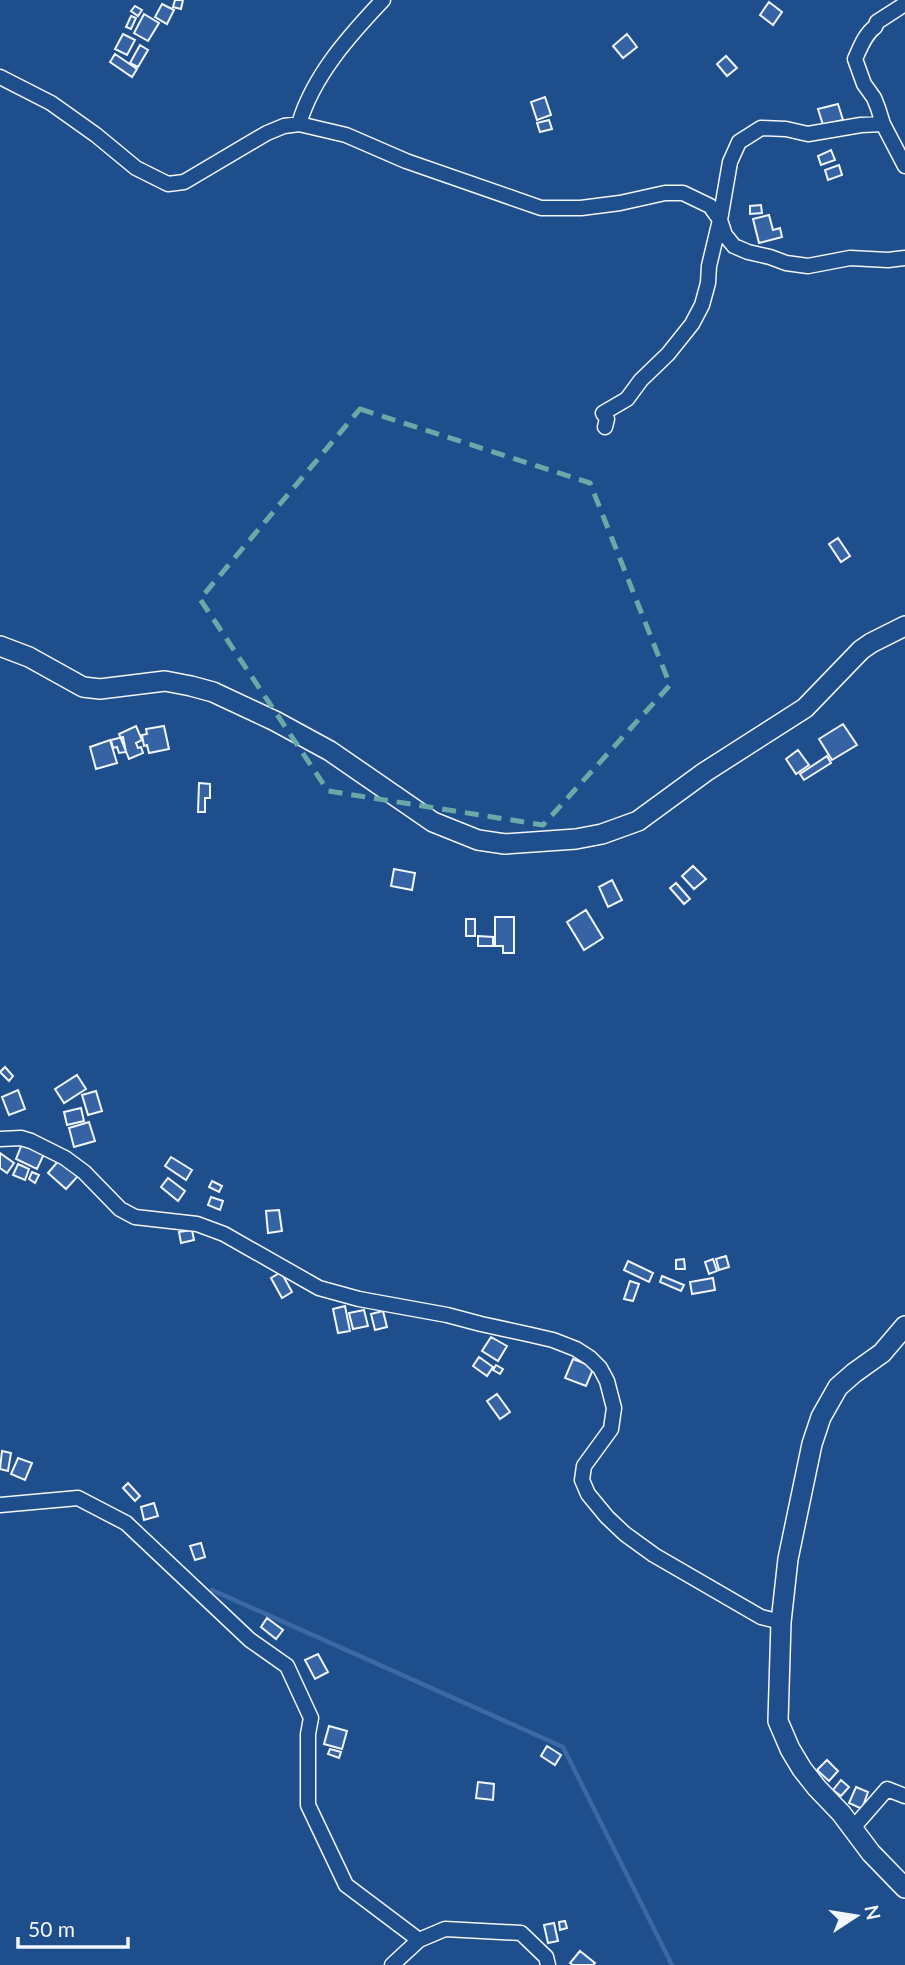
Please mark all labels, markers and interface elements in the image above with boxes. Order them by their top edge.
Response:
north arrow [821,1881,891,1951]
text: N [860,1903,886,1922]
scale bar [18,1906,128,1950]
text: 50 m [28,1916,75,1941]

